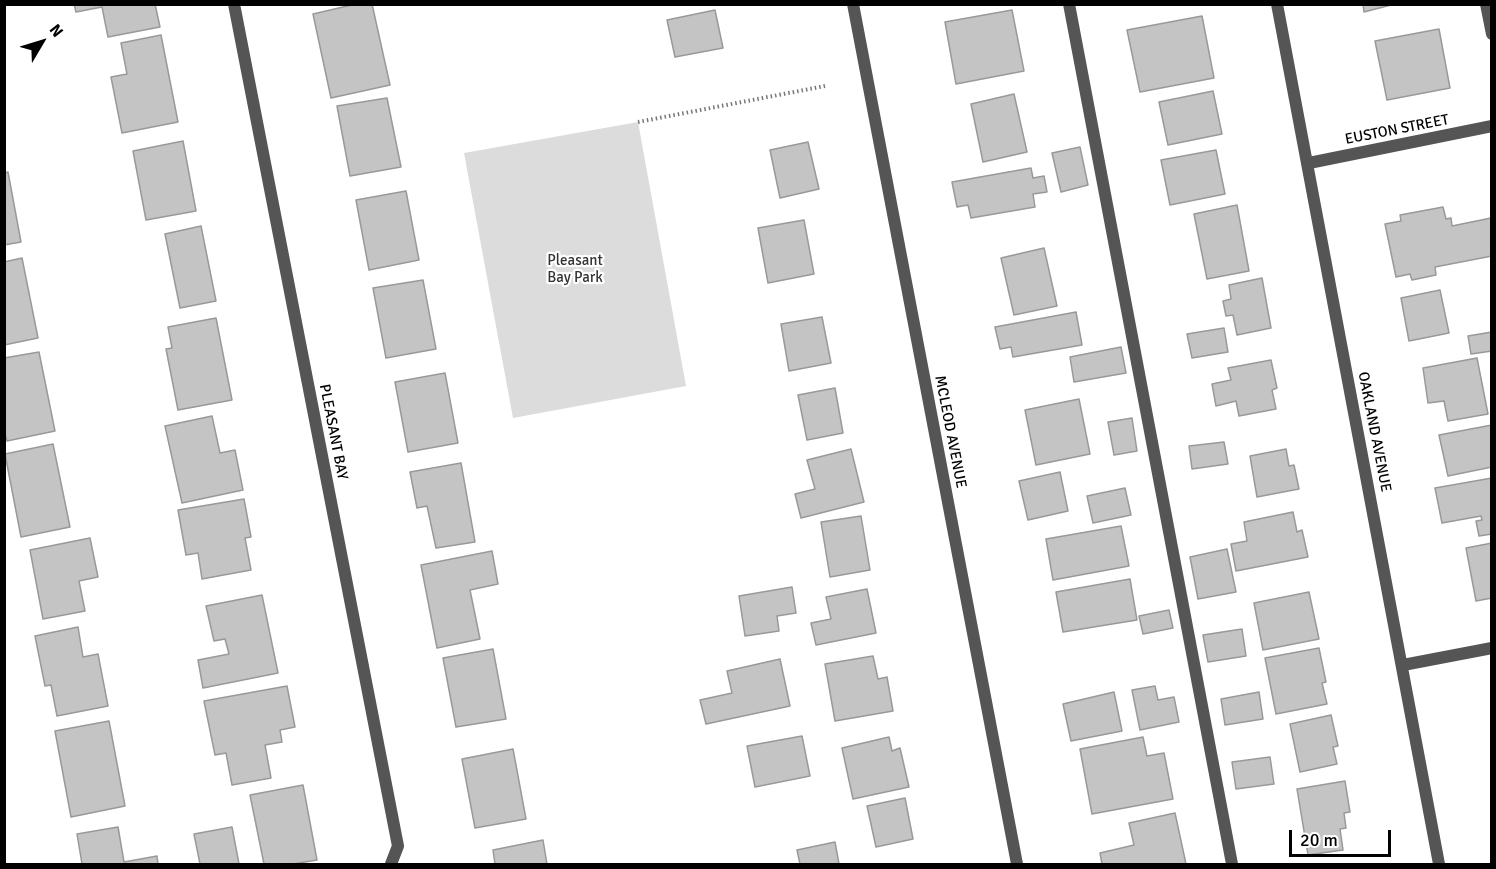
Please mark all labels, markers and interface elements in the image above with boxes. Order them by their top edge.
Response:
north arrow [12,12,72,72]
text: N [45,20,67,41]
street label: EUSTON STREET [1344,111,1450,149]
park label: Pleasant Bay Park [547,252,603,287]
street label: OAKLAND AVENUE [1354,370,1394,494]
street label: MCLEOD AVENUE [930,374,970,490]
street label: PLEASANT BAY [315,383,351,481]
scale bar [1292,818,1394,856]
text: 20 m [1300,829,1338,851]

